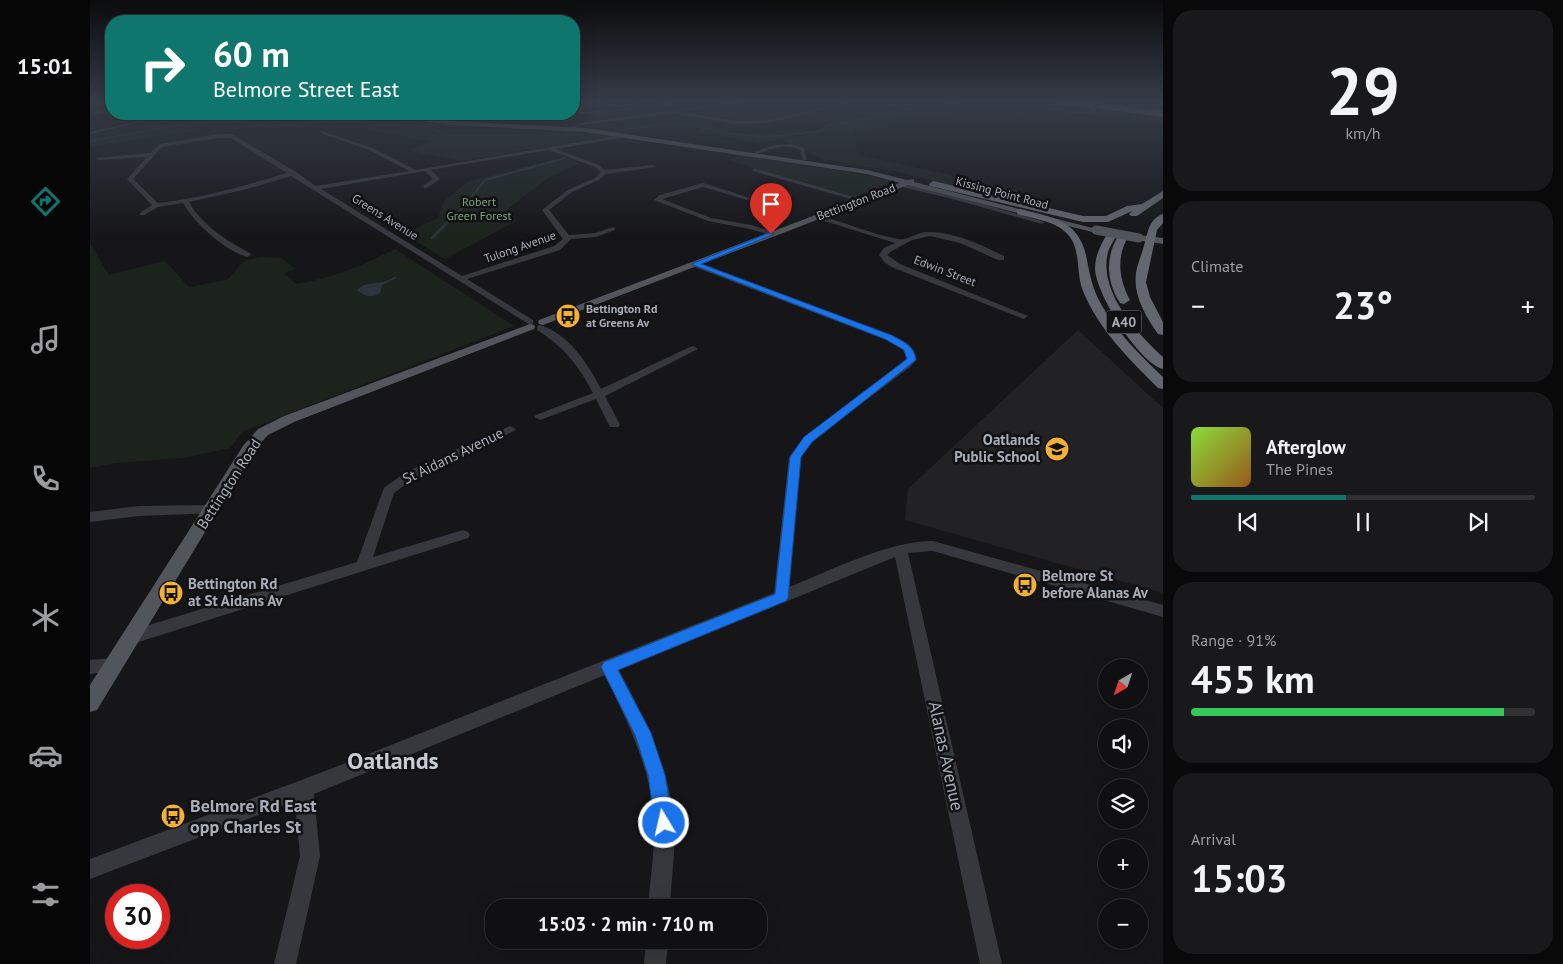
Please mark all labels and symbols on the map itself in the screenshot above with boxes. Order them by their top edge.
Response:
street label: Kissing Point Road [954,173,1050,212]
street label: Bettington Road [814,180,897,223]
pin [750,183,792,234]
street label: Greens Avenue [349,190,421,243]
park label: Robert Green Forest [446,194,512,223]
street label: Tulong Avenue [482,227,558,266]
street label: Edwin Street [912,252,978,289]
place label: Bettington Rd at Greens Av [586,301,658,330]
bus stop icon: Bettington Rd at Greens Av [555,303,581,329]
road number: A40 [1106,311,1142,334]
street label: St Aidans Avenue [399,423,506,488]
place label: Oatlands Public School [954,430,1041,466]
street label: Bettington Road [192,435,265,532]
school or university icon: Oatlands Public School [1044,436,1070,462]
place label: Belmore St before Alanas Av [1042,566,1149,602]
bus stop icon: Belmore St before Alanas Av [1012,572,1038,598]
place label: Bettington Rd at St Aidans Av [188,574,283,610]
bus stop icon: Bettington Rd at St Aidans Av [158,580,184,606]
north arrow [1098,659,1148,709]
street label: Alanas Avenue [924,699,969,813]
district label: Oatlands [347,745,439,776]
place label: Belmore Rd East opp Charles St [190,794,317,838]
position arrow [637,796,689,848]
bus stop icon: Belmore Rd East opp Charles St [160,803,186,829]
speed limit sign: 30 [105,884,170,949]

